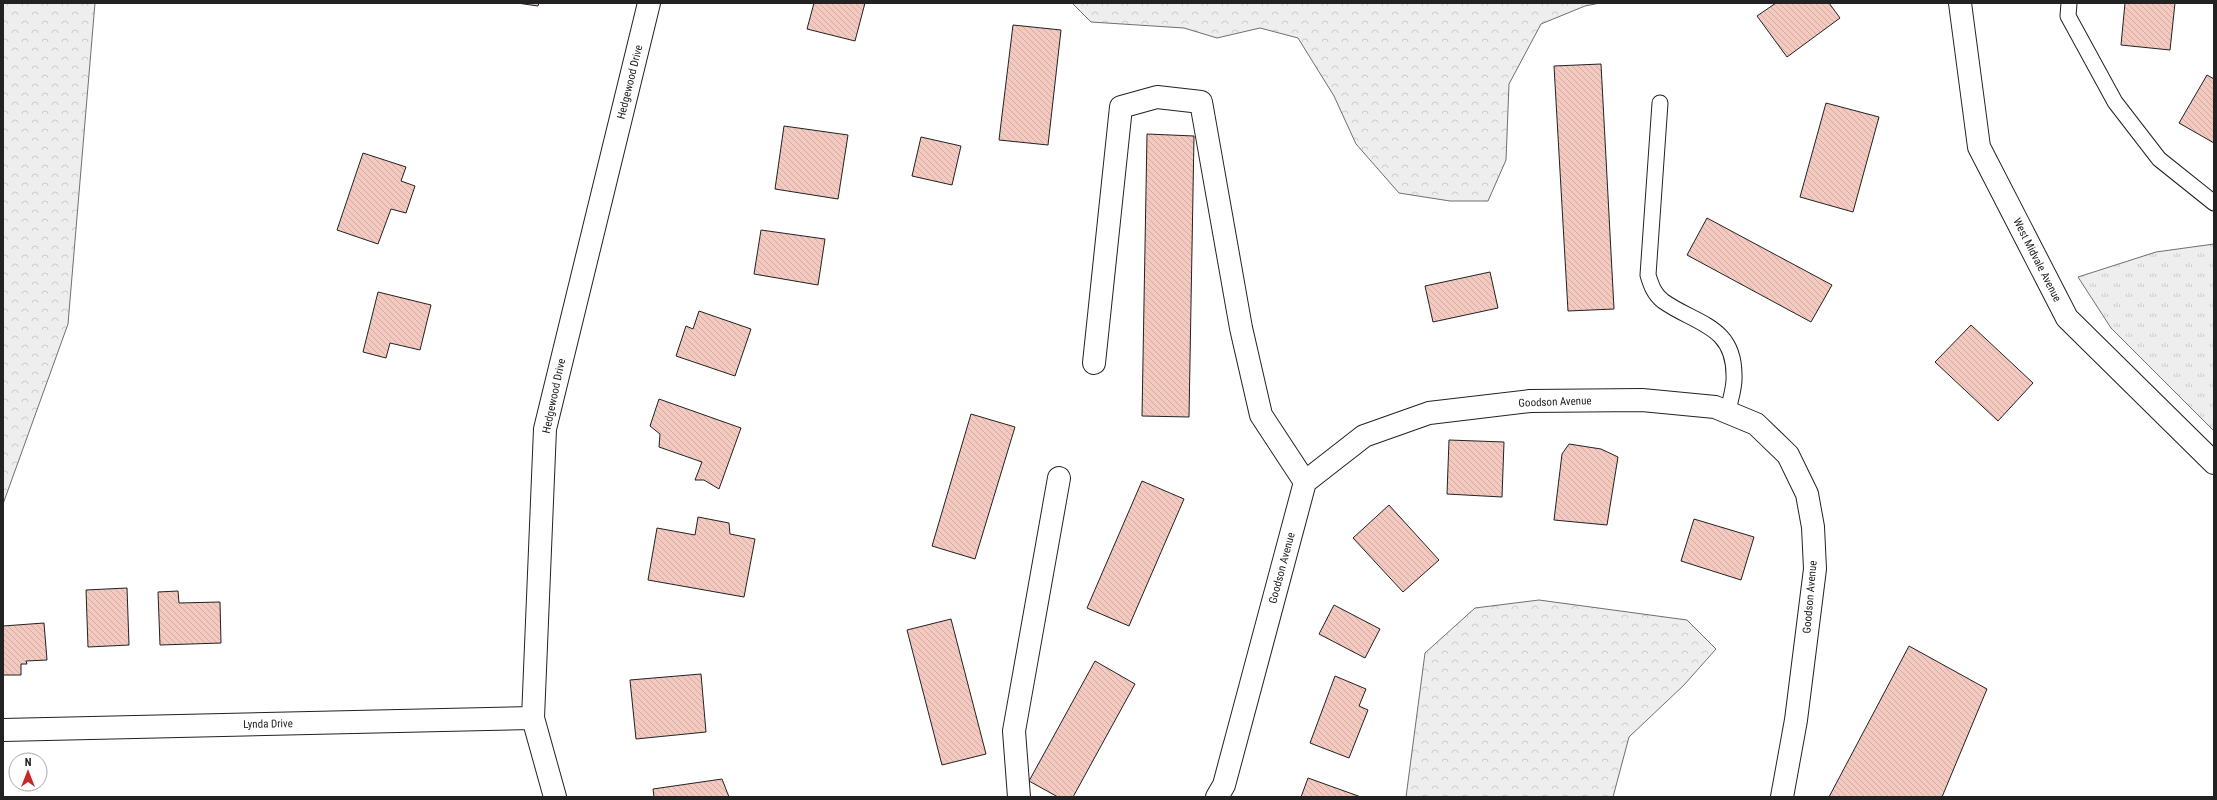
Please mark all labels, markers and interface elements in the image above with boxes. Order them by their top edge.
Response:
street label: Hedgewood Drive [614,43,646,121]
street label: West Midvale Avenue [2010,216,2064,304]
street label: Hedgewood Drive [540,357,568,435]
street label: Goodson Avenue [1518,394,1592,410]
street label: Goodson Avenue [1266,531,1298,605]
street label: Goodson Avenue [1800,560,1820,634]
street label: Lynda Drive [243,717,293,731]
north arrow [8,752,48,792]
text: N [25,756,32,769]

